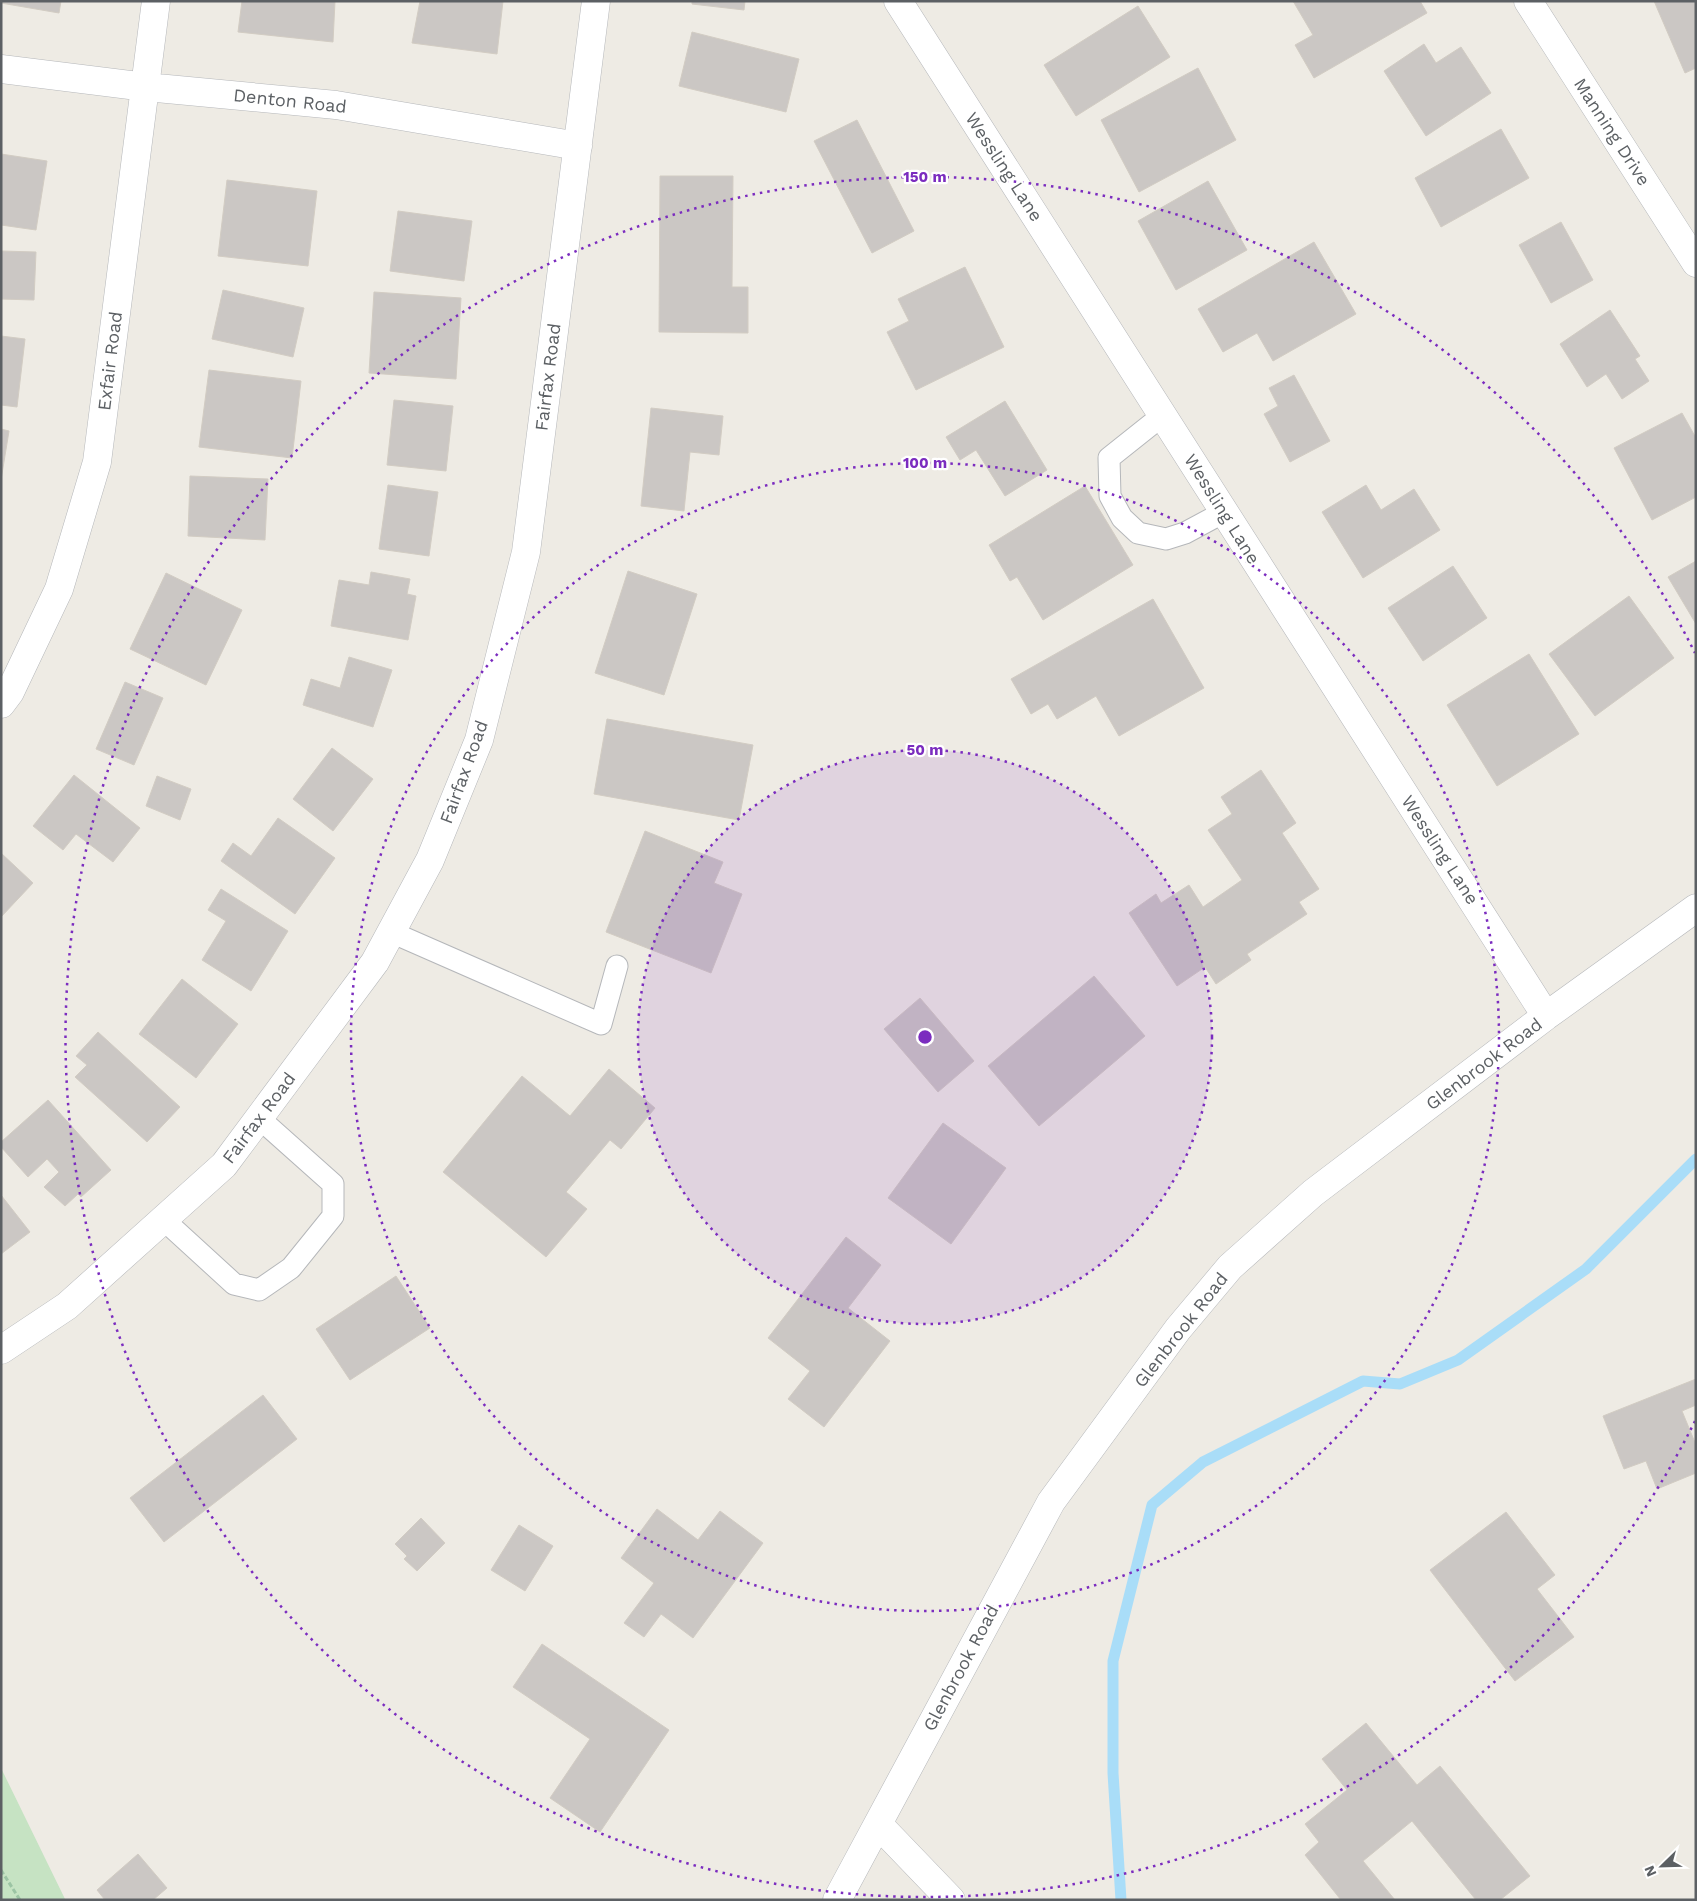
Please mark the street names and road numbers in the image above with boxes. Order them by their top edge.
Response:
street label: Manning Drive [1570,74,1655,190]
street label: Denton Road [232,84,348,117]
street label: Wessling Lane [961,108,1047,225]
street label: Exfair Road [93,310,126,412]
street label: Fairfax Road [530,322,565,432]
street label: Wessling Lane [1180,450,1265,568]
street label: Fairfax Road [435,717,492,826]
street label: Wessling Lane [1397,791,1483,908]
street label: Glenbrook Road [1422,1013,1546,1114]
street label: Fairfax Road [218,1068,300,1167]
street label: Glenbrook Road [1129,1268,1232,1391]
street label: Glenbrook Road [918,1601,1003,1734]

